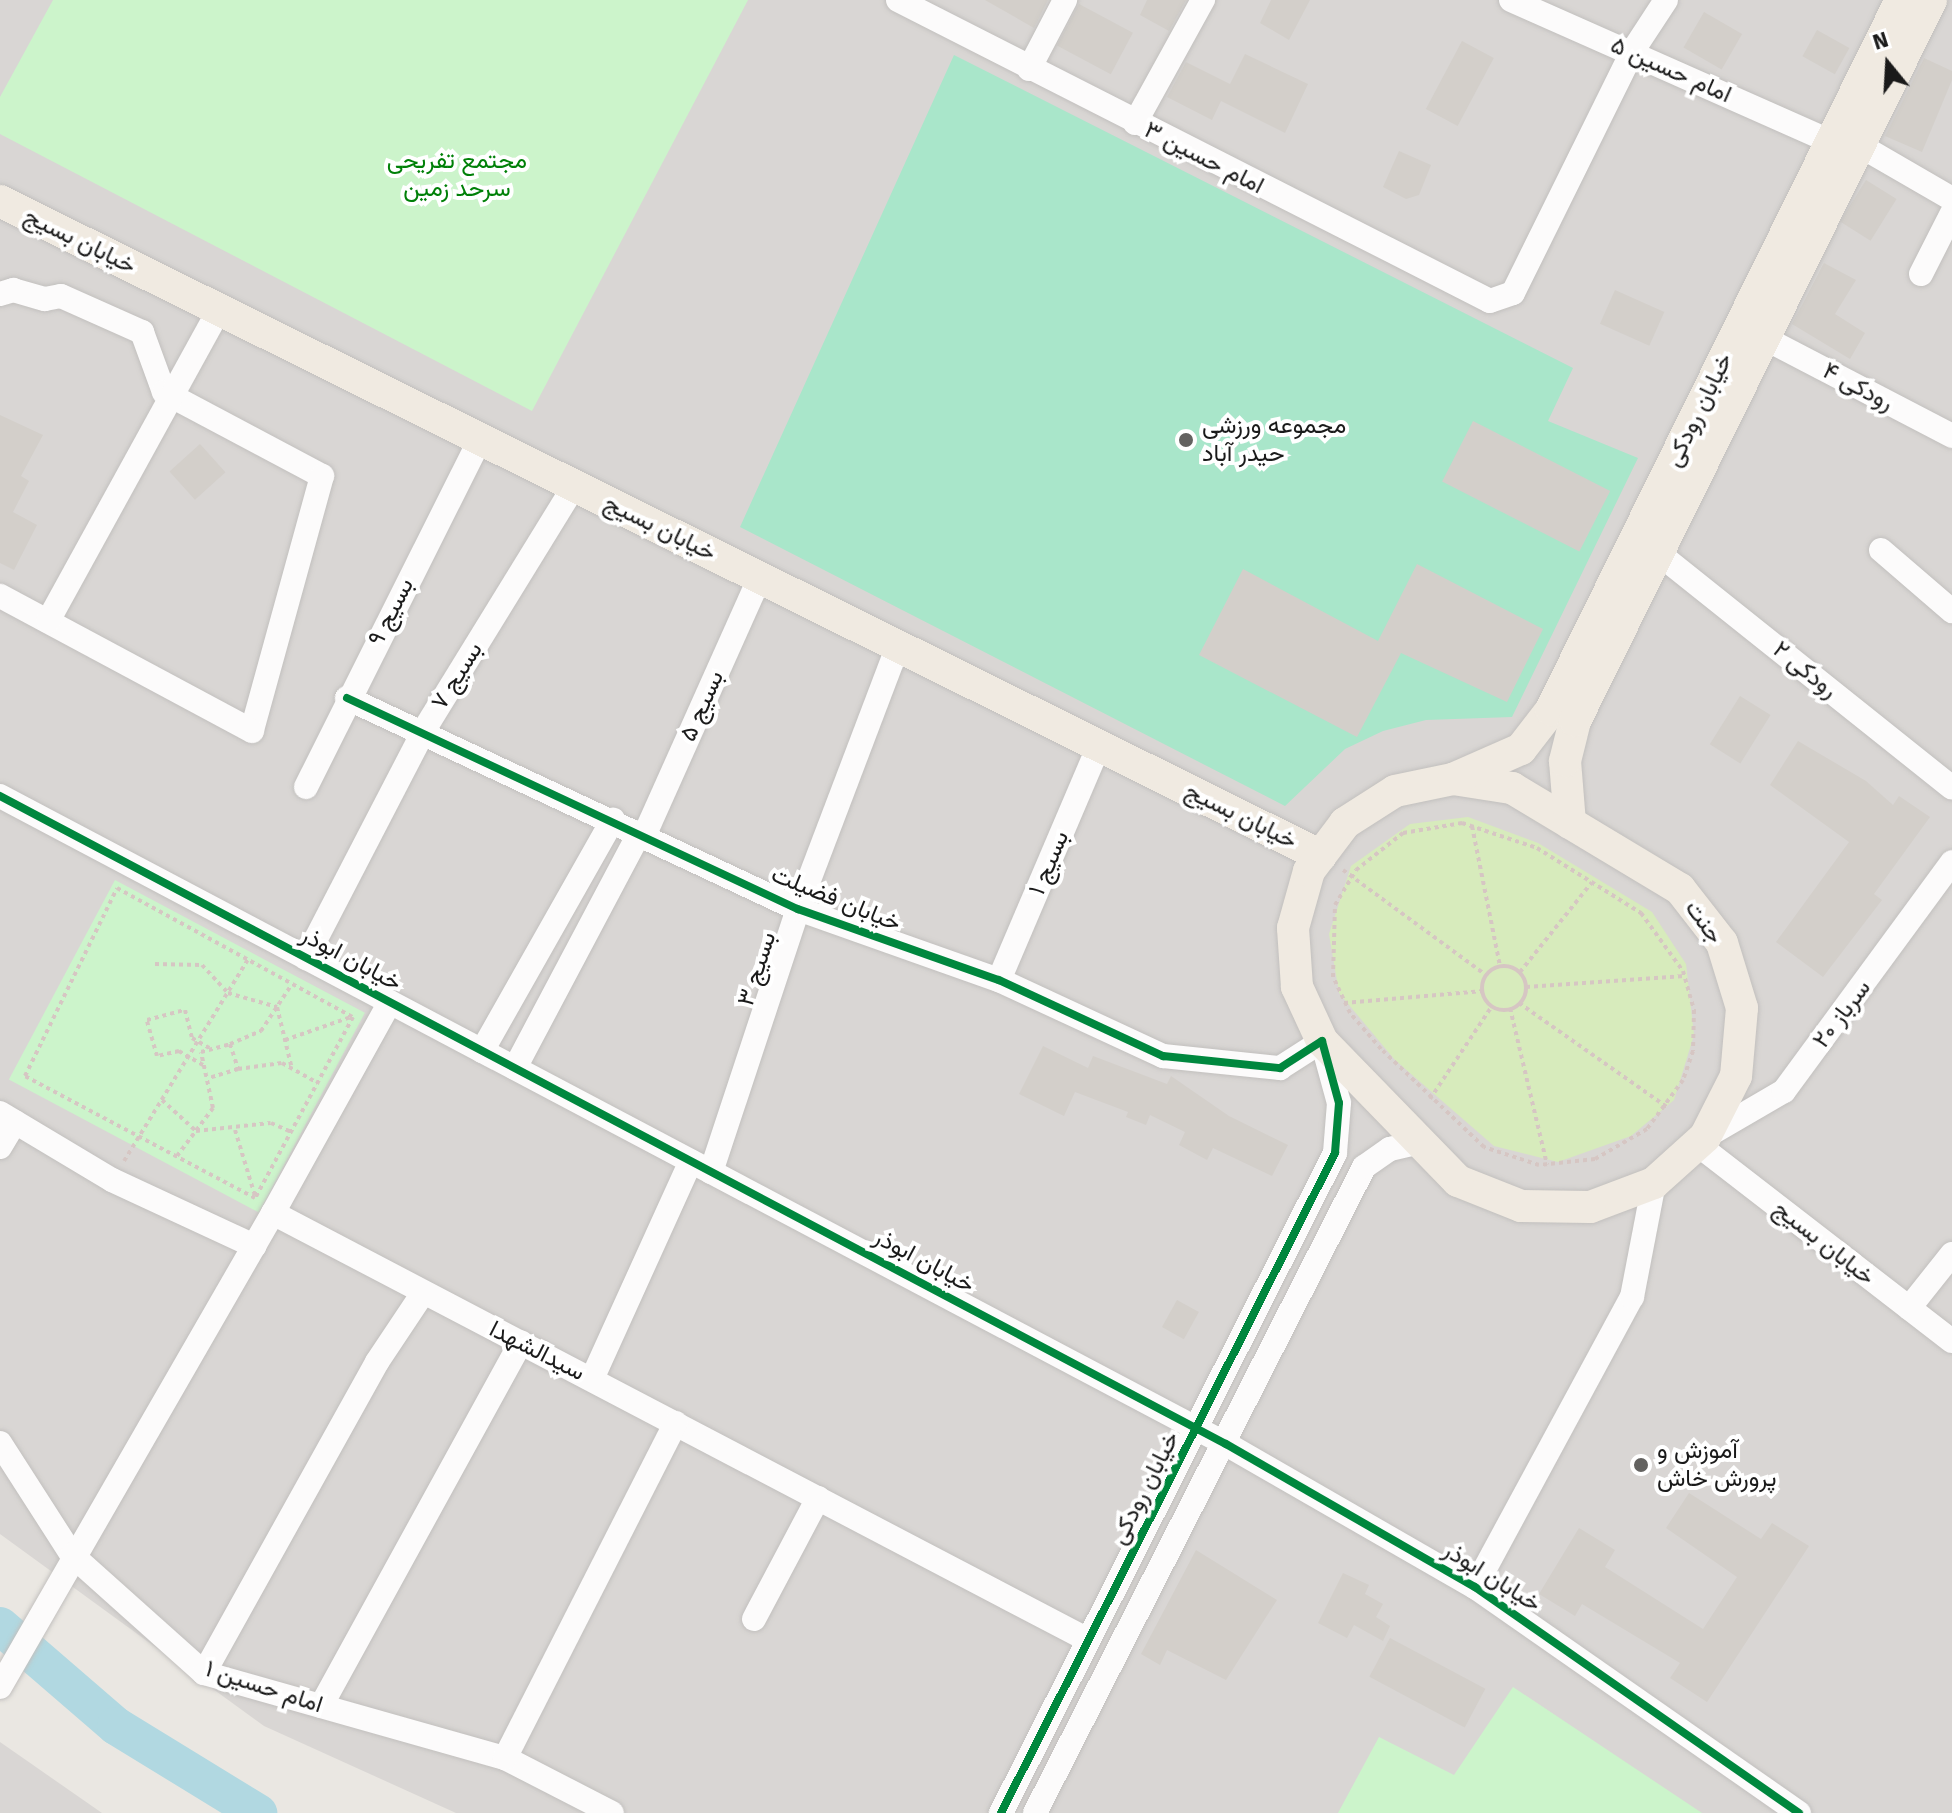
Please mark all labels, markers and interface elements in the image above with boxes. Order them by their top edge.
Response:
north arrow [1848,24,1928,104]
text: N [1869,26,1892,56]
street label: امام حسین ۵ [1606,31,1736,109]
street label: امام حسین ۳ [1139,116,1269,200]
park label: مجتمع تفریحی سرحد زمین [387,147,527,203]
street label: خیابان بسیج [19,202,141,280]
street label: خیابان رودکی [1659,348,1739,472]
street label: رودکی ۴ [1818,356,1898,418]
place label: مجموعه ورزشی حیدر آباد [1202,412,1346,468]
marker: مجموعه ورزشی حیدر آباد [1177,431,1195,449]
street label: خیابان بسیج [599,489,721,567]
street label: بسیج ۹ [362,573,420,651]
street label: رودکی ۲ [1767,635,1843,705]
street label: بسیج ۷ [425,637,489,715]
street label: بسیج ۵ [674,666,730,746]
street label: خیابان بسیج [1180,777,1302,855]
street label: بسیج ۱ [1023,826,1075,900]
street label: خیابان فضیلت [767,860,905,938]
street label: جنت [1679,895,1729,949]
street label: خیابان ابوذر [296,920,406,998]
street label: بسیج ۳ [732,928,782,1010]
street label: سرباز ۲۰ [1807,974,1877,1054]
street label: خیابان بسیج [1768,1194,1880,1292]
street label: خیابان ابوذر [869,1222,979,1300]
street label: سیدالشهدا [484,1315,590,1387]
street label: خیابان رودکی [1104,1427,1186,1549]
place label: آموزش و پرورش خاش [1657,1437,1777,1493]
marker: آموزش و پرورش خاش [1632,1456,1650,1474]
street label: خیابان ابوذر [1438,1536,1546,1618]
street label: امام حسین ۱ [202,1654,326,1720]

